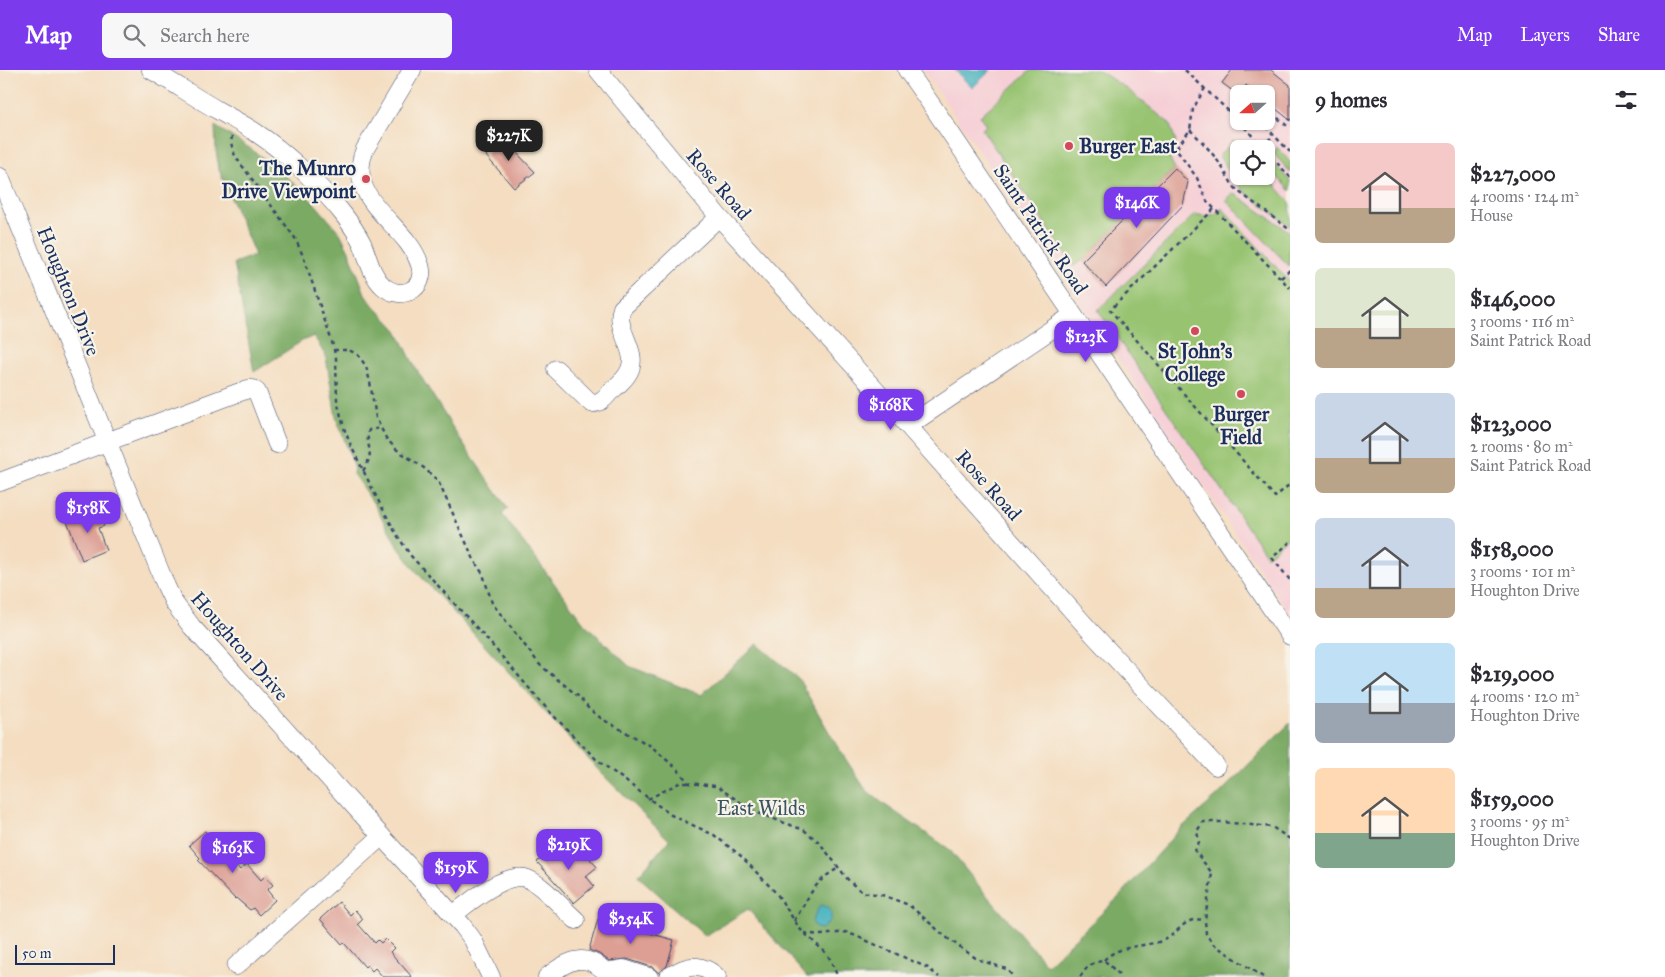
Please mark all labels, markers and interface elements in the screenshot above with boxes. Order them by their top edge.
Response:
search box [102,13,452,58]
text: Map [25,20,72,50]
icon: search [120,21,148,49]
text: Search here [160,24,250,47]
text: Map [1457,24,1492,46]
text: Layers [1520,24,1570,46]
text: Share [1598,24,1640,46]
north arrow [1230,85,1275,130]
map controls [1230,85,1275,185]
icon: filters [1612,86,1640,114]
text: 9 homes [1315,87,1387,113]
pin: $227K [474,119,544,162]
text: $227K [487,126,531,145]
place label: Burger East [1079,134,1178,159]
marker: Burger East [1063,140,1075,152]
button: locate [1230,140,1275,185]
street label: Rose Road [682,143,756,225]
place label: The Munro Drive Viewpoint [221,156,357,204]
street label: Saint Patrick Road [989,159,1093,299]
text: $227,000 [1470,161,1556,187]
icon: home [1355,163,1415,223]
marker: The Munro Drive Viewpoint [360,173,372,185]
pin: $146K [1102,186,1172,229]
text: 4 rooms · 124 m² [1470,187,1579,206]
text: $146K [1115,193,1159,212]
text: House [1470,206,1513,225]
street label: Houghton Drive [31,223,106,359]
text: $146,000 [1470,286,1555,312]
icon: home [1355,288,1415,348]
text: 3 rooms · 116 m² [1470,312,1574,331]
pin: $123K [1051,320,1121,363]
marker: St John's College [1189,325,1201,337]
text: $123K [1065,327,1107,346]
text: Saint Patrick Road [1470,331,1591,350]
place label: St John's College [1158,339,1233,387]
pin: $168K [856,388,926,431]
marker: Burger Field [1235,388,1247,400]
text: $168K [869,395,913,414]
place label: Burger Field [1213,402,1270,449]
text: $123,000 [1470,411,1552,437]
icon: home [1355,413,1415,473]
text: 2 rooms · 80 m² [1470,437,1573,456]
street label: Rose Road [951,445,1027,525]
text: Saint Patrick Road [1470,456,1591,475]
pin: $158K [53,492,123,534]
text: $158K [66,498,110,517]
text: $158,000 [1470,536,1554,562]
icon: home [1355,538,1415,598]
text: 3 rooms · 101 m² [1470,562,1575,581]
text: Houghton Drive [1470,581,1580,600]
street label: Houghton Drive [185,586,294,706]
text: $219,000 [1470,661,1554,687]
icon: home [1355,663,1415,723]
text: 4 rooms · 120 m² [1470,687,1579,706]
text: Houghton Drive [1470,706,1580,725]
text: $159,000 [1470,786,1554,812]
icon: home [1355,788,1415,848]
park label: East Wilds [717,796,805,820]
text: 3 rooms · 95 m² [1470,812,1569,831]
pin: $219K [534,828,604,871]
text: Houghton Drive [1470,831,1580,850]
pin: $163K [198,832,268,874]
text: $219K [547,835,591,854]
text: $163K [212,838,254,857]
pin: $159K [421,852,491,894]
text: $159K [434,858,478,877]
pin: $254K [596,902,666,945]
text: $254K [609,909,653,928]
scale bar [15,942,115,965]
text: 50 m [22,945,51,962]

